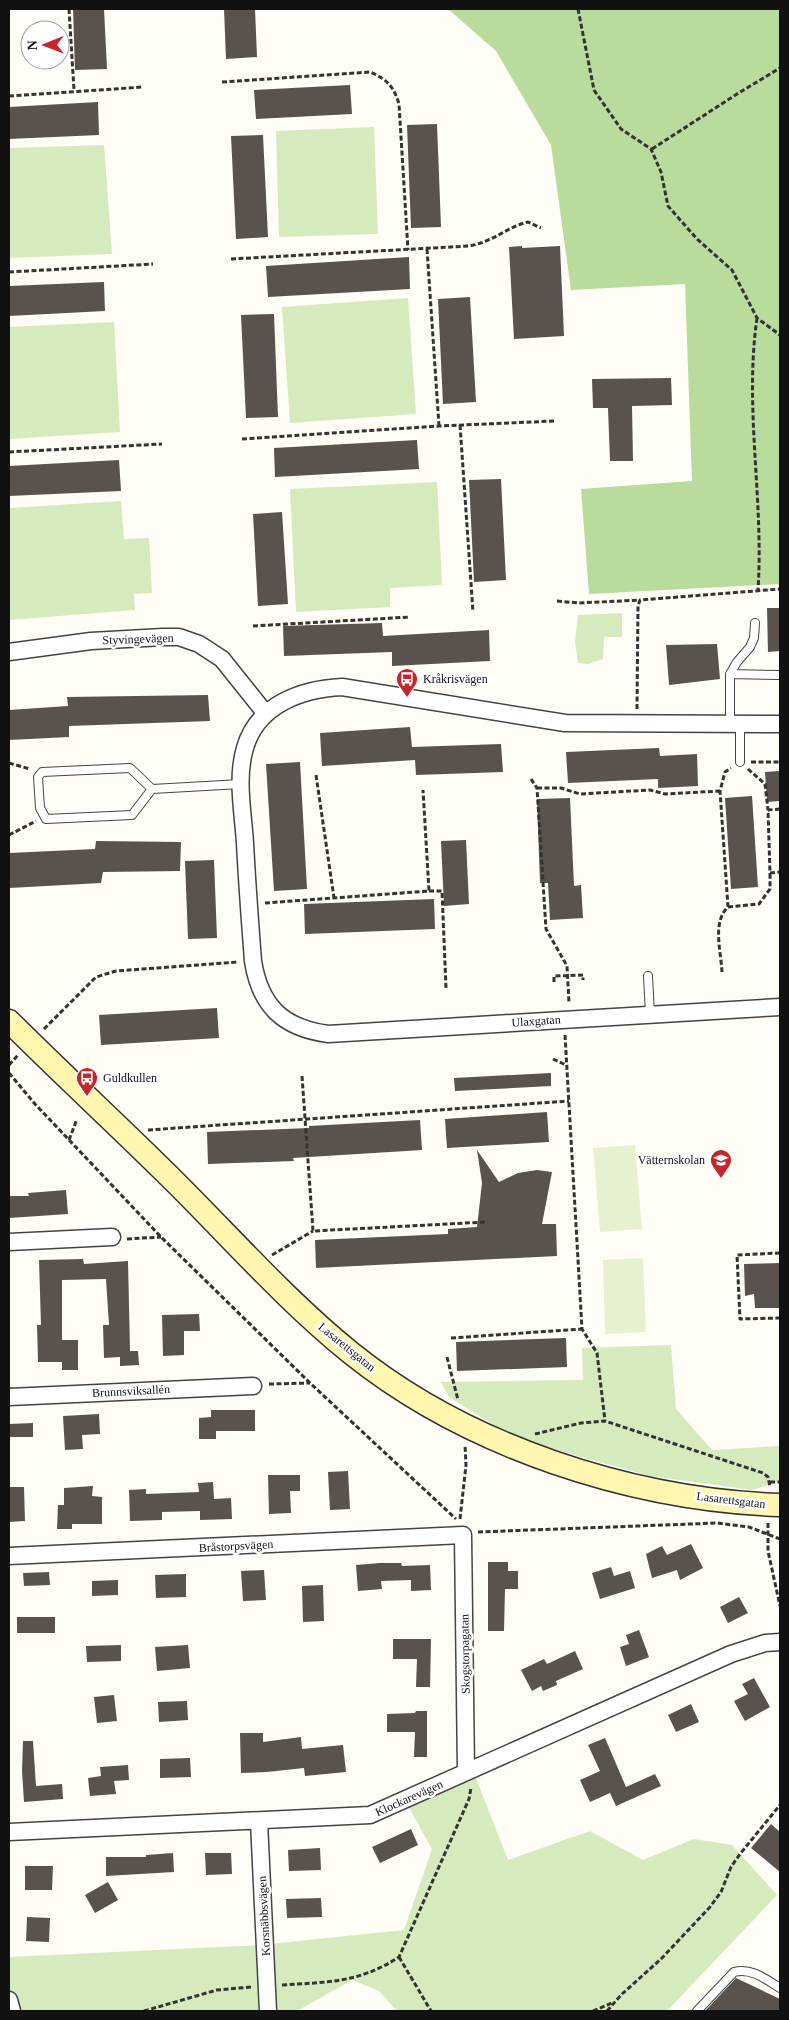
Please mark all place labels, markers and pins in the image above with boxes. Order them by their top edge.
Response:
bus stop icon: Kråkrisvägen [395,667,419,698]
place label: Kråkrisvägen [423,672,488,686]
bus stop icon: Guldkullen [75,1066,99,1097]
place label: Guldkullen [103,1071,157,1085]
school or university icon: Vätternskolan [709,1148,733,1179]
place label: Vätternskolan [638,1153,705,1167]

